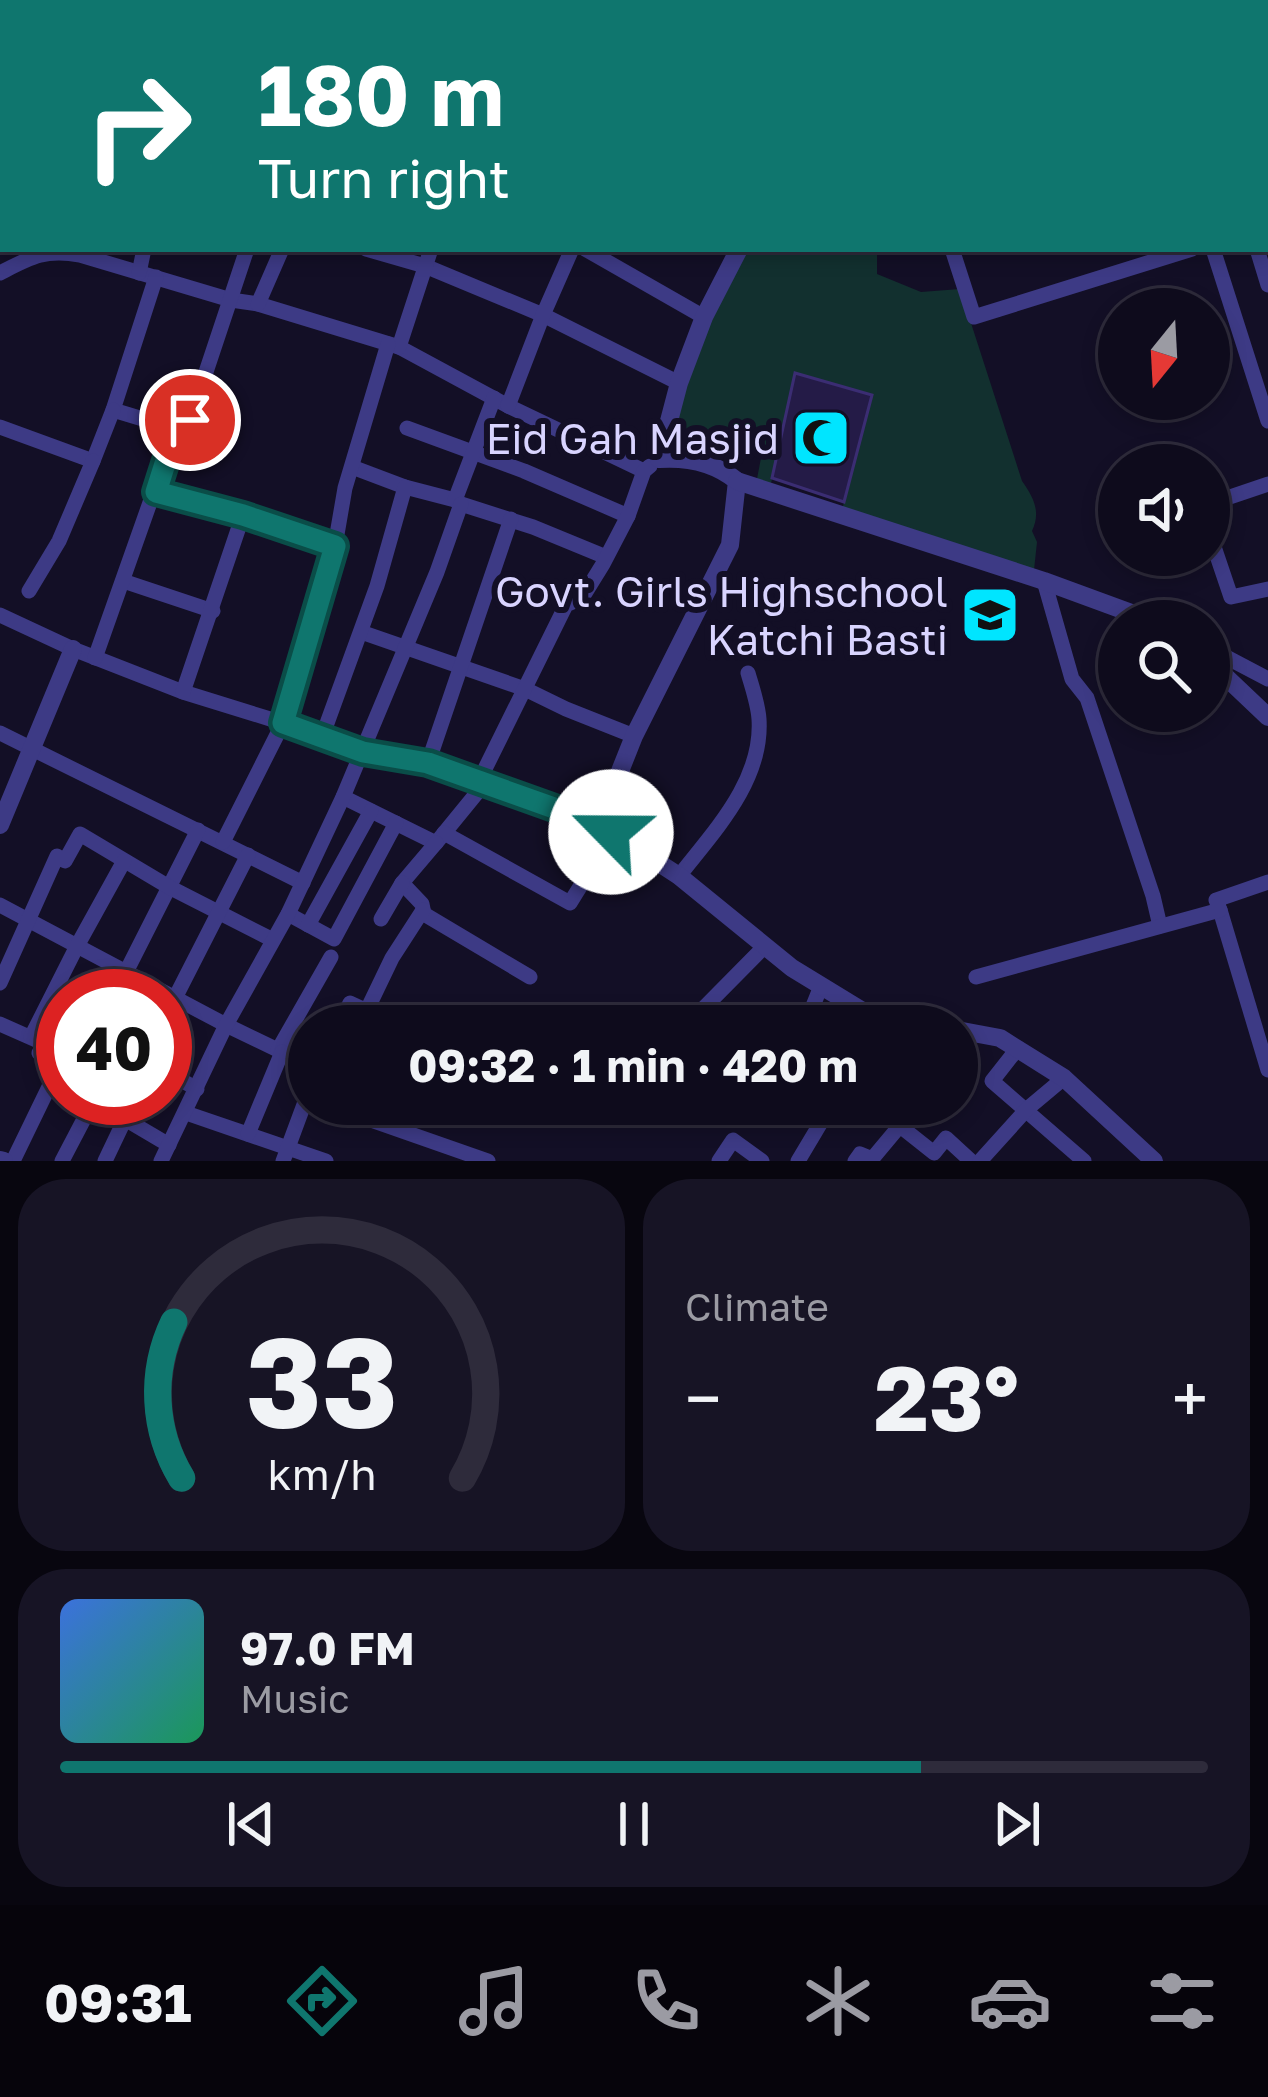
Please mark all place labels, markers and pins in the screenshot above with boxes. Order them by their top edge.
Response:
pin [139,369,241,471]
mosque icon: Eid Gah Masjid [790,407,852,469]
place label: Eid Gah Masjid [486,413,779,463]
place label: Govt. Girls Highschool Katchi Basti [495,566,948,664]
school or university icon: Govt. Girls Highschool Katchi Basti [959,584,1021,646]

